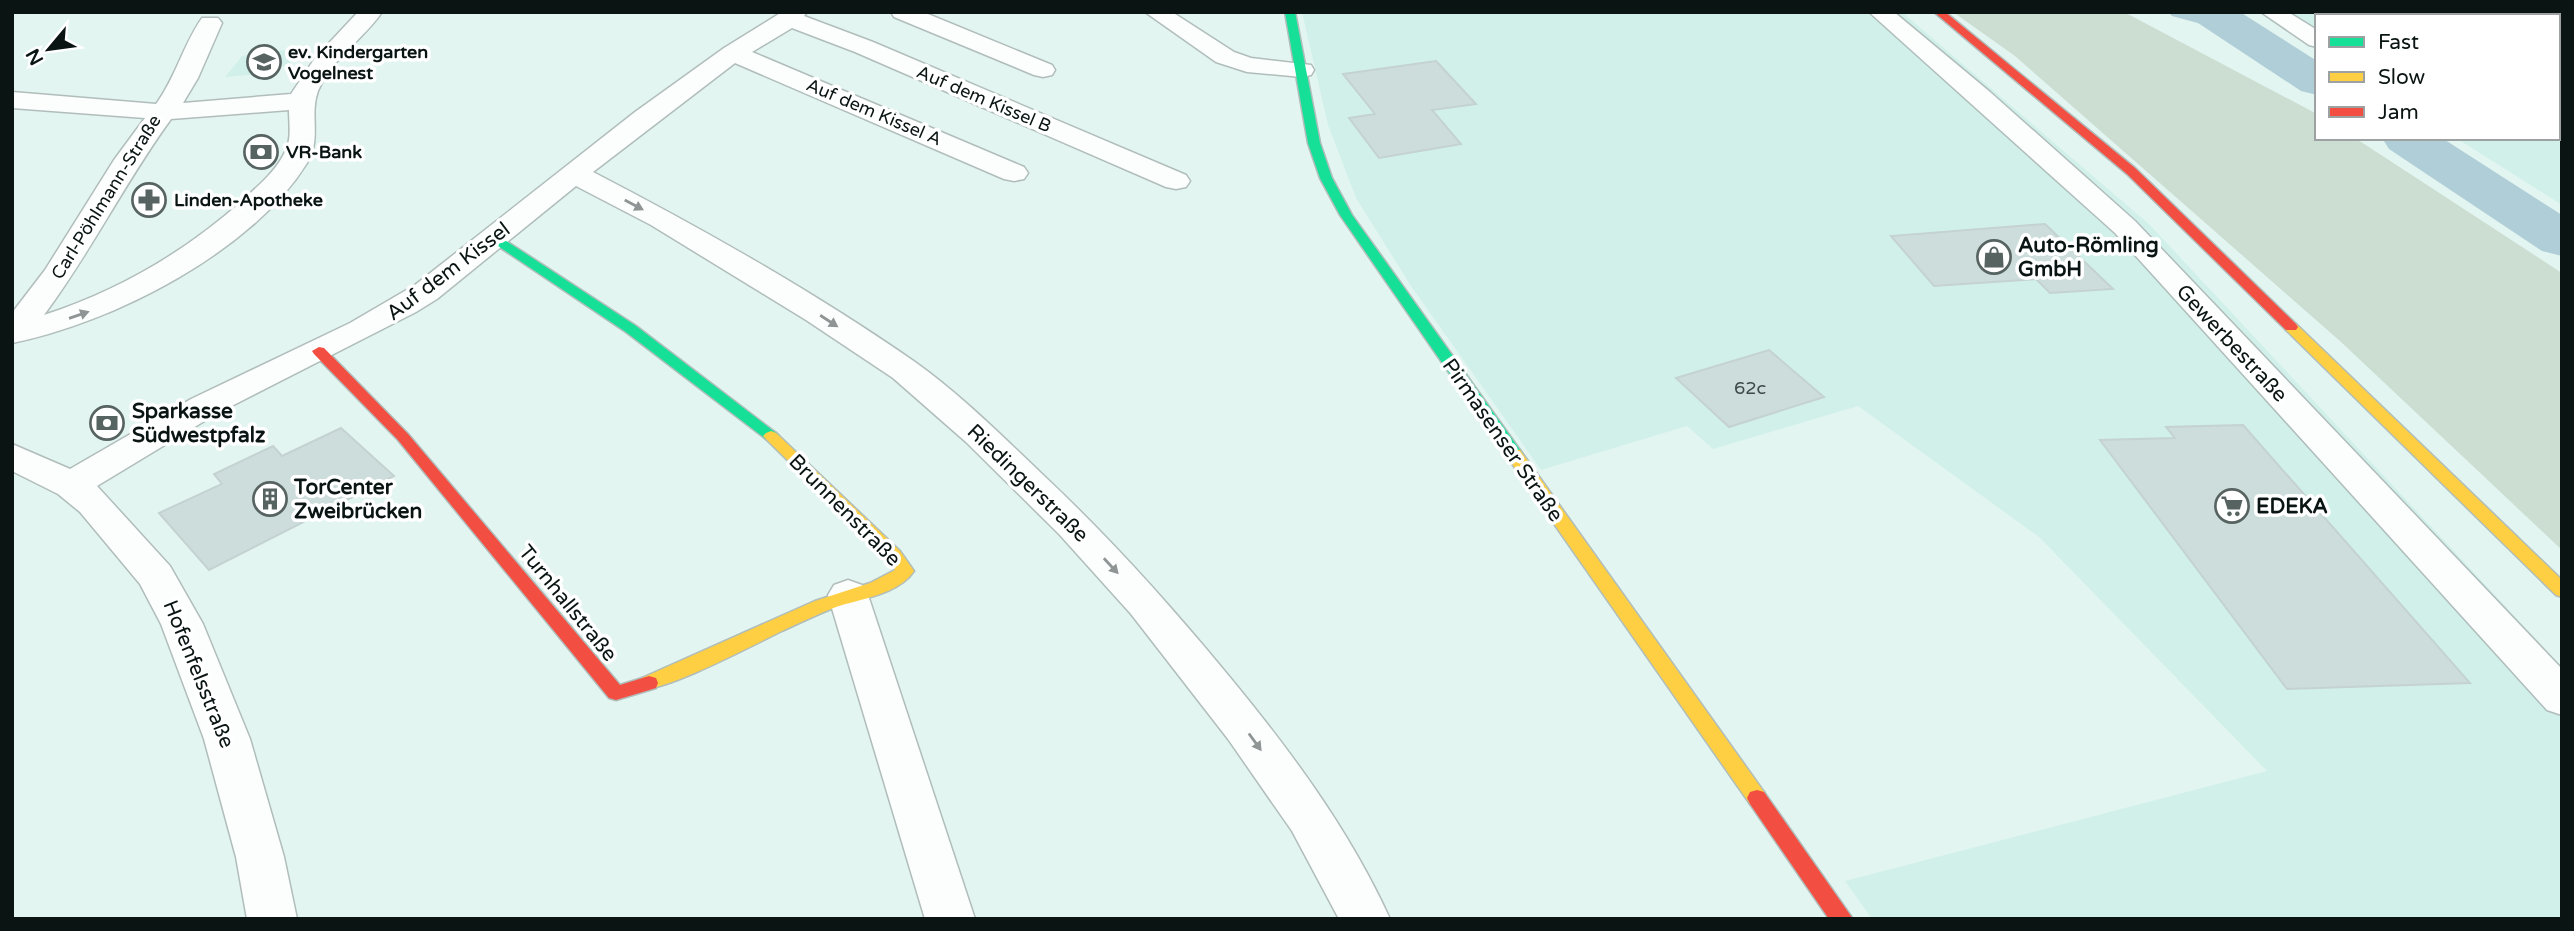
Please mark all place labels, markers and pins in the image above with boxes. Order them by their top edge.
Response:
place label: ev. Kindergarten Vogelnest [288,41,428,84]
school or university icon: ev. Kindergarten Vogelnest [245,43,283,81]
bank icon: VR-Bank [242,133,280,171]
place label: VR-Bank [286,141,362,163]
pharmacy icon: Linden-Apotheke [130,181,168,219]
place label: Linden-Apotheke [174,189,323,211]
place label: Auto-Römling GmbH [2018,233,2159,282]
shop icon: Auto-Römling GmbH [1975,238,2013,276]
place label: Sparkasse Südwestpfalz [132,399,266,448]
bank icon: Sparkasse Südwestpfalz [88,404,126,442]
place label: TorCenter Zweibrücken [293,475,422,524]
building icon: TorCenter Zweibrücken [251,480,289,518]
supermarket icon: EDEKA [2213,487,2251,525]
place label: EDEKA [2256,494,2328,519]

